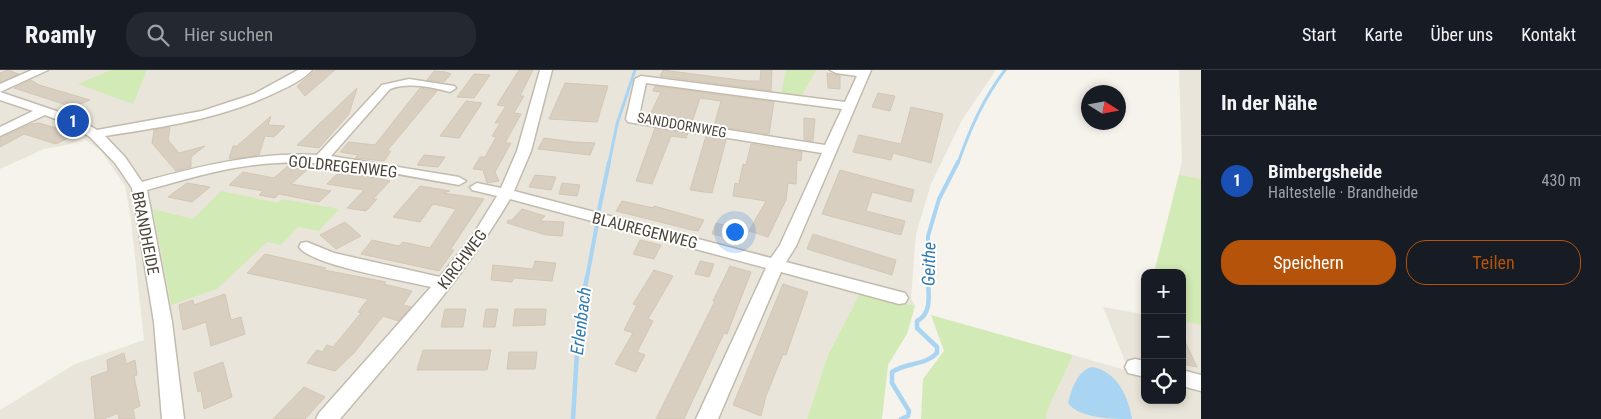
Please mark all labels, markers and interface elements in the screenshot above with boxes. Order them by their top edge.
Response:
search box [126,12,476,57]
text: Roamly [25,21,96,49]
icon: search [144,21,172,49]
text: Hier suchen [184,23,273,46]
text: Start [1302,24,1336,45]
text: Karte [1364,24,1403,45]
text: Über uns [1431,24,1493,45]
text: Kontakt [1521,24,1576,45]
north arrow [1081,85,1126,130]
text: In der Nähe [1221,91,1317,115]
pin: 1 [57,102,89,140]
street label: SANDDORNWEG [636,109,728,141]
street label: GOLDREGENWEG [288,151,398,182]
text: Bimbergsheide [1268,160,1382,183]
text: 1 [1233,171,1241,190]
text: 430 m [1542,171,1581,190]
text: Haltestelle · Brandheide [1268,183,1418,202]
street label: BRANDHEIDE [128,190,163,276]
street label: BLAUREGENWEG [590,208,700,253]
your location [722,219,748,245]
street label: KIRCHWEG [434,226,491,293]
button: Speichern [1221,240,1396,285]
button: Teilen [1406,240,1581,285]
water label: Geithe [918,242,939,286]
map controls [1141,269,1186,404]
button: + [1141,269,1186,314]
water label: Erlenbach [566,286,595,356]
button: − [1141,314,1186,359]
button: locate [1141,359,1186,404]

